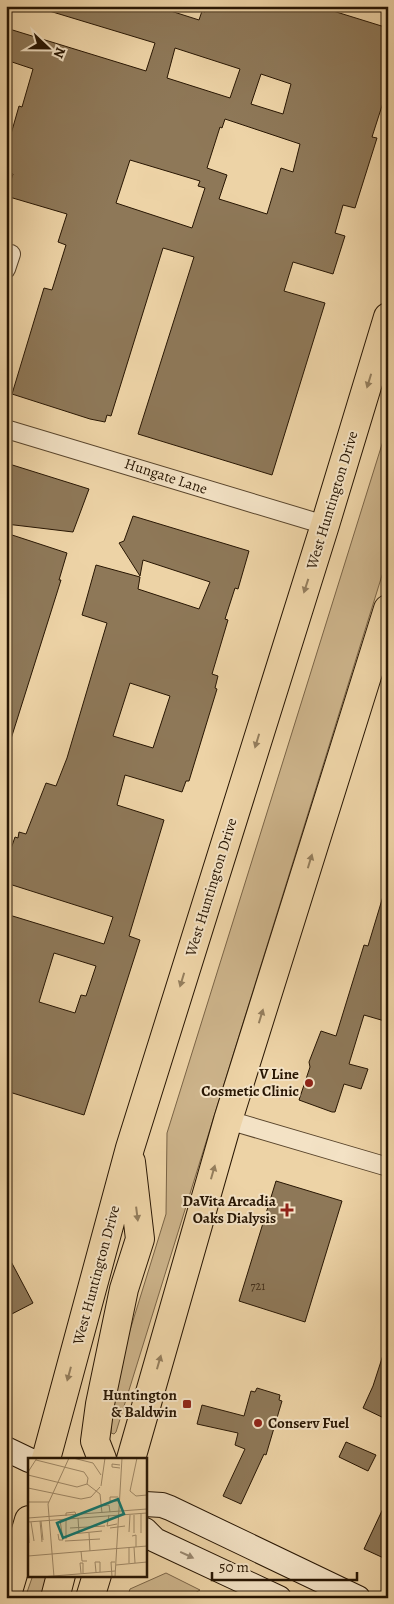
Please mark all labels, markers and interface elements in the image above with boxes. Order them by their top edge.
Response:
north arrow [22,22,72,72]
text: N [49,44,70,61]
one-way arrow [364,373,372,388]
street label: West Huntington Drive [301,428,363,572]
street label: Hungate Lane [122,453,210,499]
one-way arrow [301,579,309,594]
one-way arrow [253,734,260,749]
street label: West Huntington Drive [180,815,242,959]
one-way arrow [306,854,314,869]
one-way arrow [178,973,186,988]
one-way arrow [258,1009,265,1024]
place label: V Line Cosmetic Clinic [201,1064,299,1101]
marker: V Line Cosmetic Clinic [303,1077,315,1089]
one-way arrow [210,1164,218,1179]
place label: DaVita Arcadia Oaks Dialysis [183,1191,277,1228]
street label: West Huntington Drive [68,1203,124,1348]
marker: DaVita Arcadia Oaks Dialysis [280,1203,294,1217]
one-way arrow [133,1206,141,1222]
house number: 721 [251,1278,265,1294]
one-way arrow [155,1354,163,1369]
one-way arrow [65,1366,73,1381]
place label: Huntington & Baldwin [103,1385,178,1422]
marker: Huntington & Baldwin [181,1398,193,1410]
place label: Conserv Fuel [268,1413,349,1433]
marker: Conserv Fuel [252,1417,264,1429]
inset map [28,1458,146,1576]
scale bar [212,1549,356,1581]
one-way arrow [179,1550,194,1559]
text: 50 m [219,1557,249,1577]

